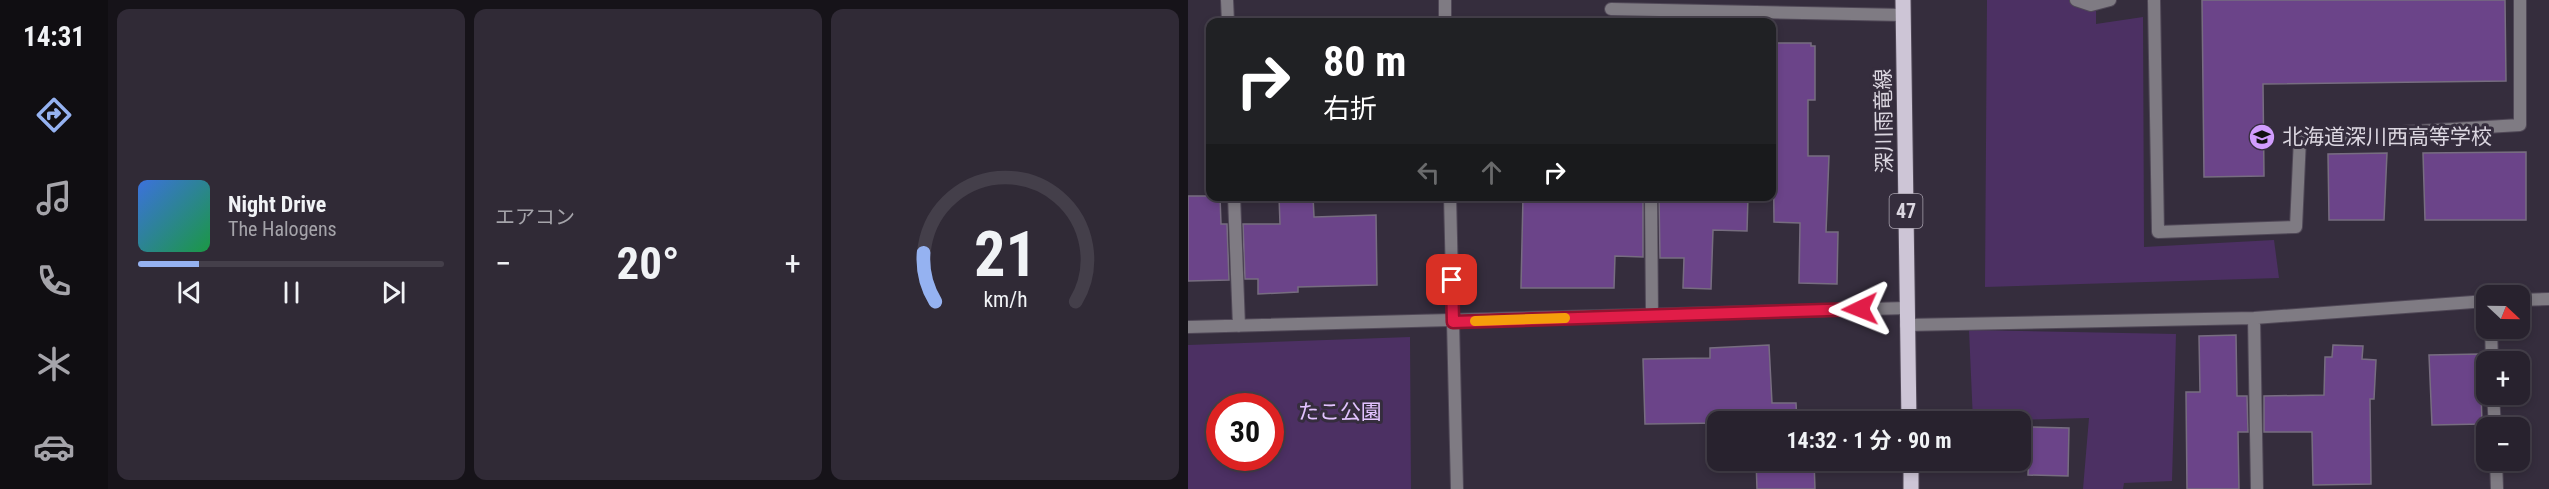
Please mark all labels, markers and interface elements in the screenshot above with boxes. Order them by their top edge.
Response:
text: 14:31 [23,21,85,53]
text: 80 m [1323,37,1406,86]
icon: right [1224,42,1302,120]
street label: 深川雨竜線 [1871,68,1897,174]
text: 右折 [1323,93,1377,125]
icon: directions [33,94,75,136]
school or university icon: 北海道深川西高等学校 [2247,122,2277,152]
place label: 北海道深川西高等学校 [2282,125,2492,149]
icon: left [1412,156,1445,189]
icon: ahead [1475,156,1508,189]
icon: right [1538,156,1571,189]
icon: music [33,177,75,219]
text: Night Drive [228,192,326,217]
road number: 47 [1890,194,1922,228]
text: エアコン [495,205,575,229]
text: The Halogens [228,217,337,241]
text: 21 [973,218,1037,291]
text: 20° [617,237,680,290]
text: − [495,244,512,283]
text: + [785,244,801,283]
pin [1426,254,1477,305]
icon: phone [33,260,75,302]
icon: arrive [1435,263,1468,296]
icon: previous [173,276,206,309]
icon: pause [275,276,308,309]
icon: next [377,276,410,309]
position arrow [1828,277,1892,341]
north arrow [2476,285,2530,339]
map controls [2476,285,2530,471]
text: km/h [983,287,1027,312]
icon: climate [33,343,75,385]
button: + [2476,351,2530,405]
speed limit sign: 30 [1206,393,1284,471]
park label: たこ公園 [1298,400,1382,424]
button: − [2476,417,2530,471]
icon: car [33,426,75,468]
text: 14:32 · 1 分 · 90 m [1786,428,1952,453]

